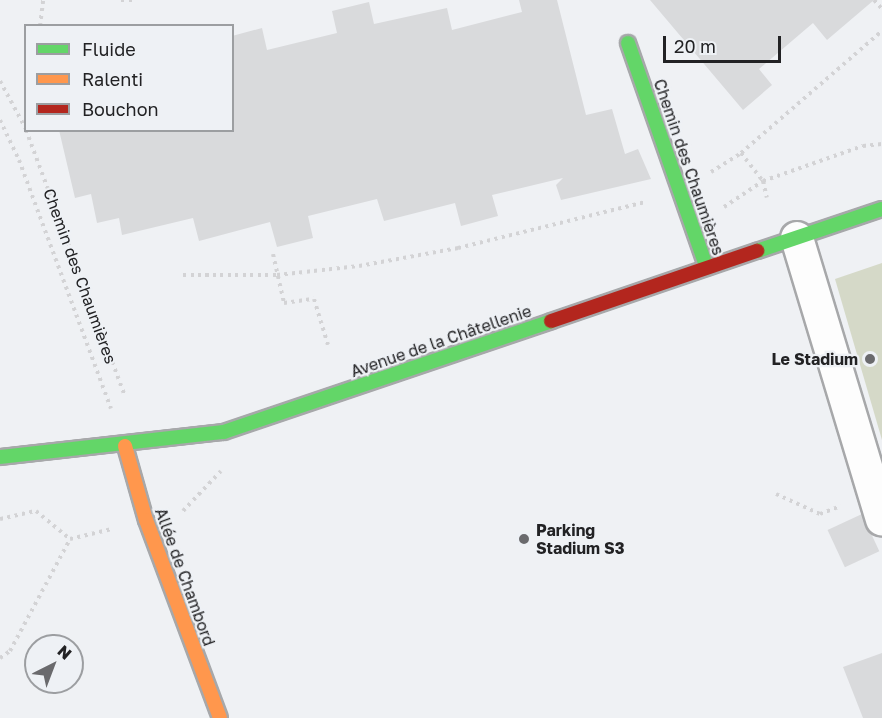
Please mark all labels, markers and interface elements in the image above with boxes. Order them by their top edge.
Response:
legend [24,24,234,132]
scale bar [666,24,784,62]
text: 20 m [674,35,716,57]
text: Fluide [82,38,136,60]
text: Ralenti [82,68,143,90]
street label: Chemin des Chaumières [650,76,728,258]
text: Bouchon [82,98,159,120]
street label: Chemin des Chaumières [39,186,121,366]
street label: Avenue de la Châtellenie [348,301,534,381]
place label: Le Stadium [771,349,858,369]
marker: Le Stadium [863,352,877,366]
street label: Allée de Chambord [151,505,219,649]
place label: Parking Stadium S3 [536,520,624,558]
marker: Parking Stadium S3 [517,532,531,546]
north arrow [24,634,84,694]
text: N [53,641,76,664]

